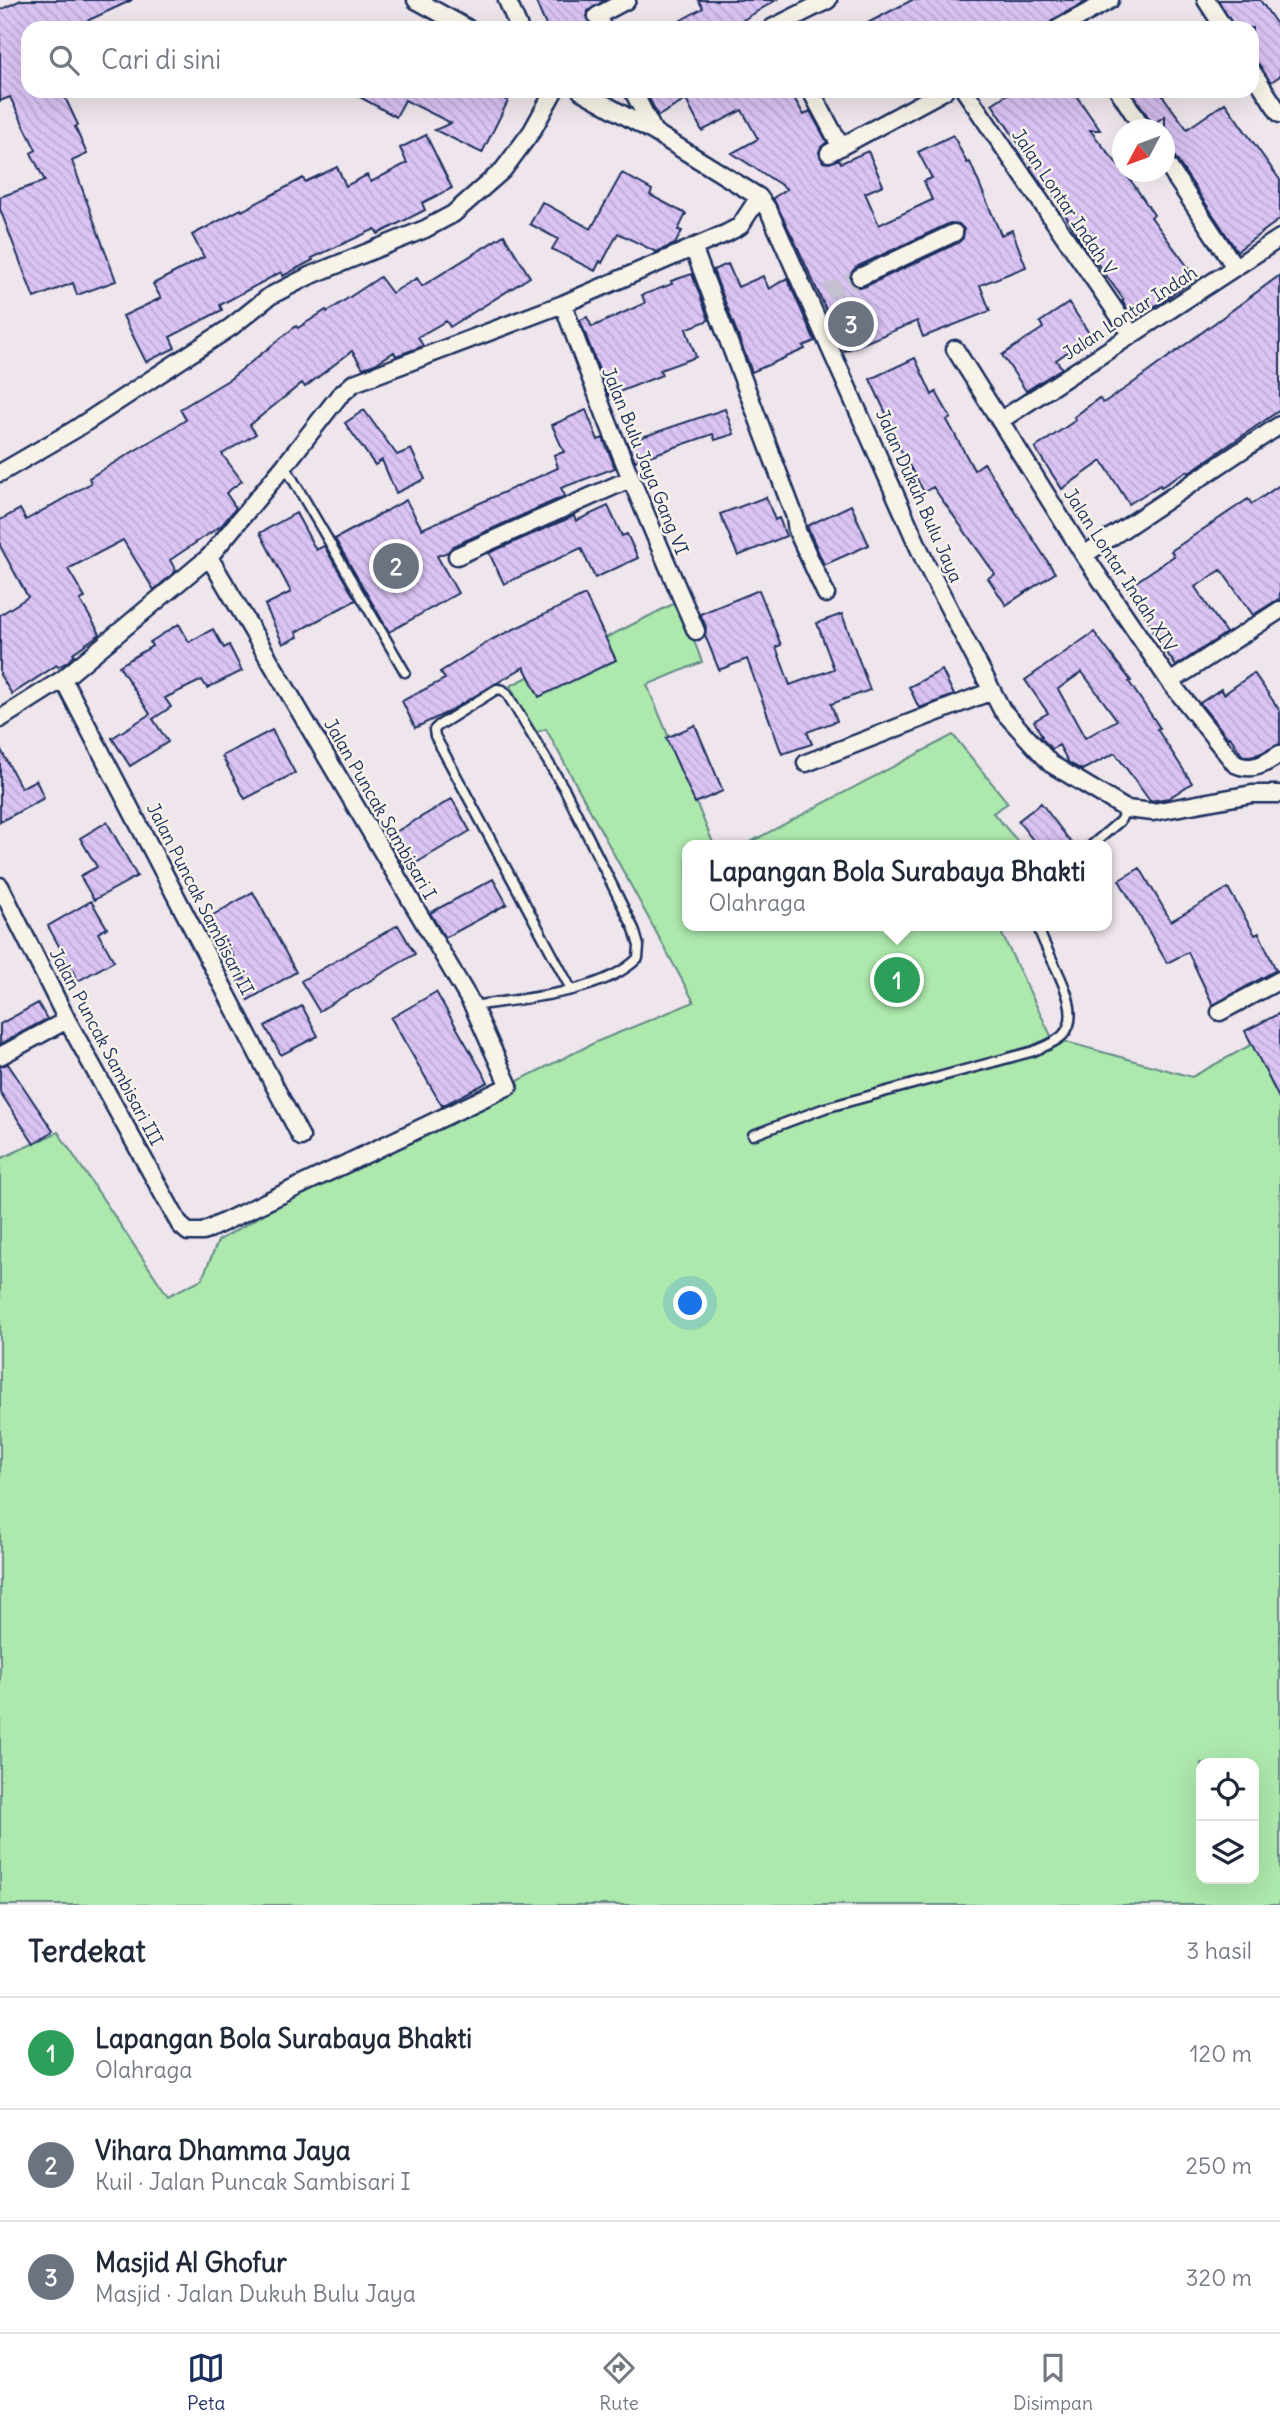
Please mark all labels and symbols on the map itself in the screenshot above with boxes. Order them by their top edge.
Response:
north arrow [1112,119,1175,182]
street label: Jalan Lontar Indah V [1007,124,1122,279]
street label: Jalan Lontar Indah [1058,261,1201,365]
pin: 3 [828,298,874,350]
street label: Jalan Bulu Jaya Gang VI [597,363,694,558]
street label: Jalan Dukuh Bulu Jaya [871,406,968,586]
street label: Jalan Lontar Indah XIV [1059,484,1182,656]
pin: 2 [373,540,419,592]
street label: Jalan Puncak Sambisari I [319,714,442,903]
street label: Jalan Puncak Sambisari II [142,799,259,999]
street label: Jalan Puncak Sambisari III [44,944,168,1150]
pin: 1 [874,954,920,1006]
your location [673,1286,707,1320]

